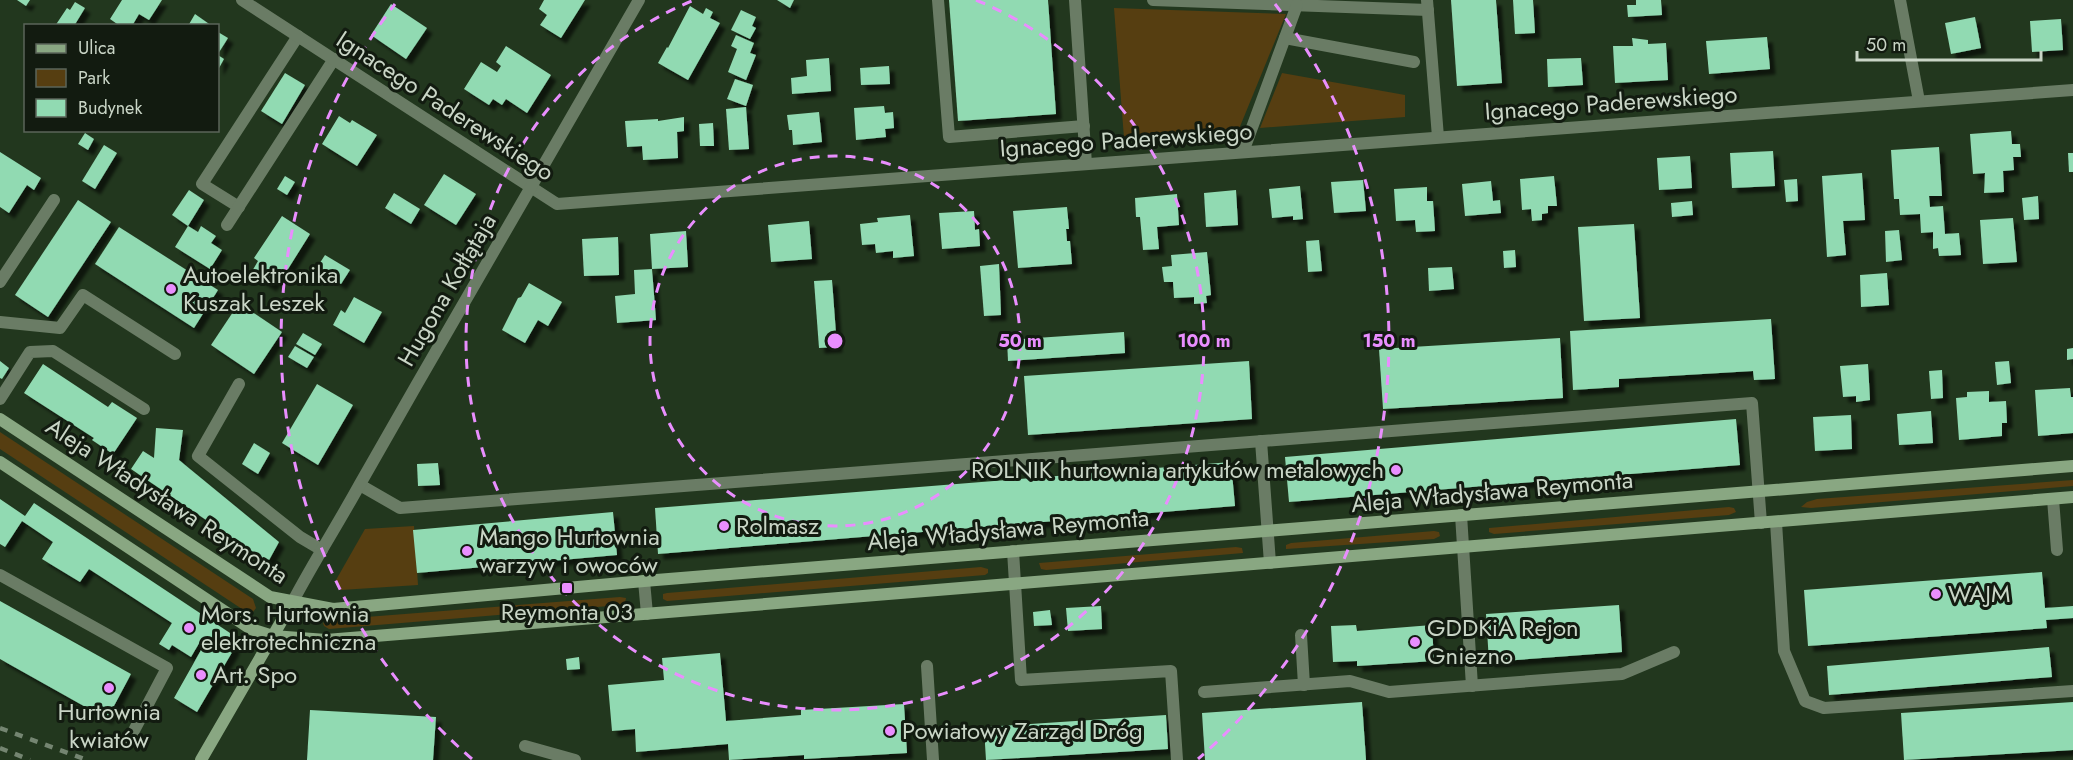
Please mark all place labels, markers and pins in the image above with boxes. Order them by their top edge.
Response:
place label: Autoelektronika Kuszak Leszek [183,257,338,320]
marker: Autoelektronika Kuszak Leszek [164,282,178,296]
centre of rings [825,331,845,351]
place label: ROLNIK hurtownia artykułów metalowych [971,452,1384,487]
marker: ROLNIK hurtownia artykułów metalowych [1389,463,1403,477]
place label: Rolmasz [736,508,819,543]
place label: Mango Hurtownia warzyw i owoców [479,519,660,582]
marker: Rolmasz [717,519,731,533]
marker: Mango Hurtownia warzyw i owoców [460,544,474,558]
place label: WAJM [1948,576,2010,611]
marker: Reymonta 03 [560,581,574,595]
marker: WAJM [1929,587,1943,601]
place label: Reymonta 03 [501,594,633,629]
place label: Mors. Hurtownia elektrotechniczna [201,596,376,659]
place label: GDDKiA Rejon Gniezno [1427,610,1579,673]
marker: Mors. Hurtownia elektrotechniczna [182,621,196,635]
marker: GDDKiA Rejon Gniezno [1408,635,1422,649]
place label: Art. Spo [213,657,297,692]
marker: Art. Spo [194,668,208,682]
marker: Hurtownia kwiatów [102,681,116,695]
place label: Hurtownia kwiatów [57,694,161,757]
place label: Powiatowy Zarząd Dróg [902,713,1143,748]
marker: Powiatowy Zarząd Dróg [883,724,897,738]

